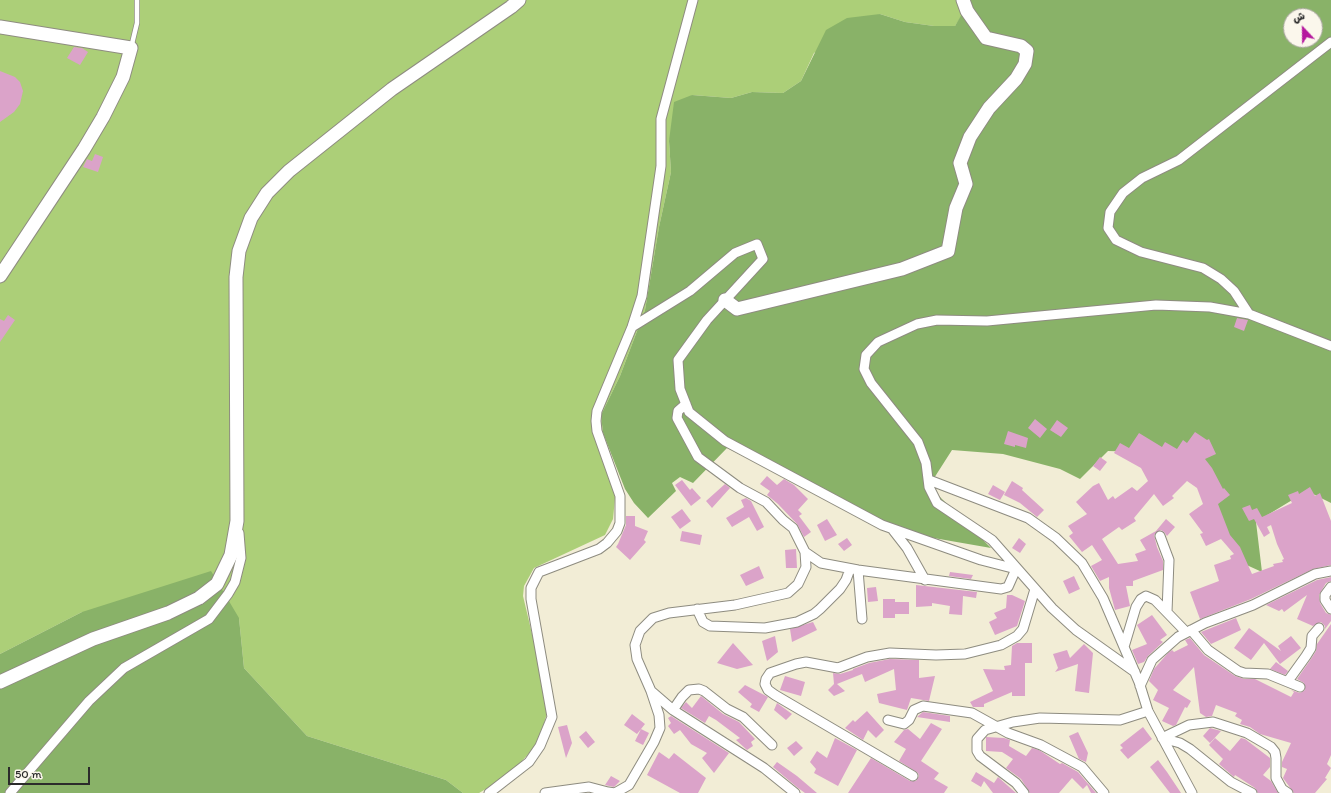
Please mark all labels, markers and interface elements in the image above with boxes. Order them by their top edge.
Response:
north arrow [1283,8,1323,48]
text: ش [1291,9,1307,26]
scale bar [10,759,92,785]
text: 50 m [15,767,41,781]

